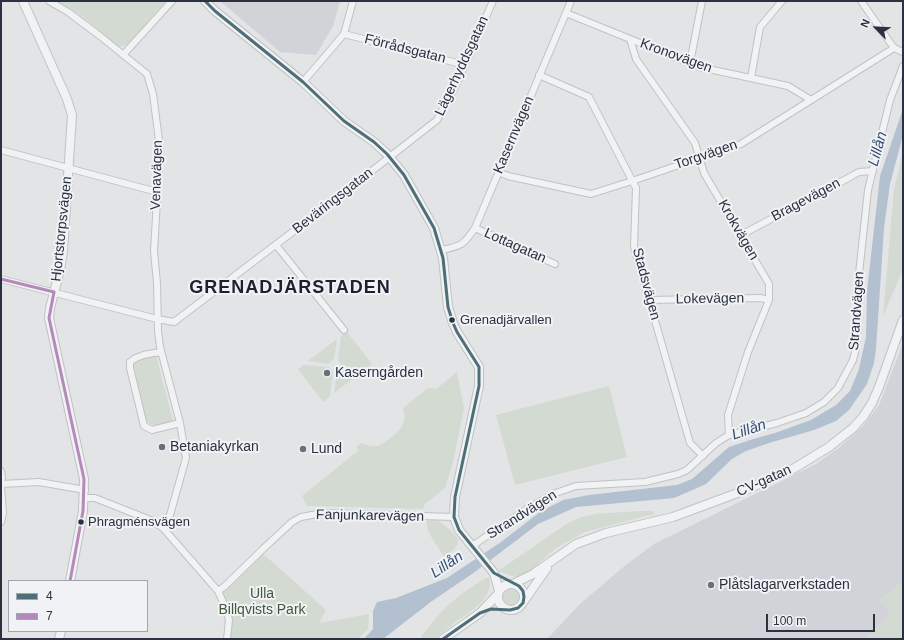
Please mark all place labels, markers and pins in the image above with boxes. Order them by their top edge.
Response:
place label: Grenadjärvallen [460,312,552,328]
marker: Grenadjärvallen [447,315,457,325]
place label: Kaserngården [335,365,423,381]
marker: Kaserngården [322,368,332,378]
place label: Betaniakyrkan [170,439,259,455]
place label: Lund [311,441,342,457]
marker: Betaniakyrkan [157,442,167,452]
marker: Lund [298,444,308,454]
place label: Phragménsvägen [88,514,190,530]
marker: Phragménsvägen [76,517,86,527]
place label: Plåtslagarverkstaden [719,577,850,593]
marker: Plåtslagarverkstaden [706,580,716,590]

